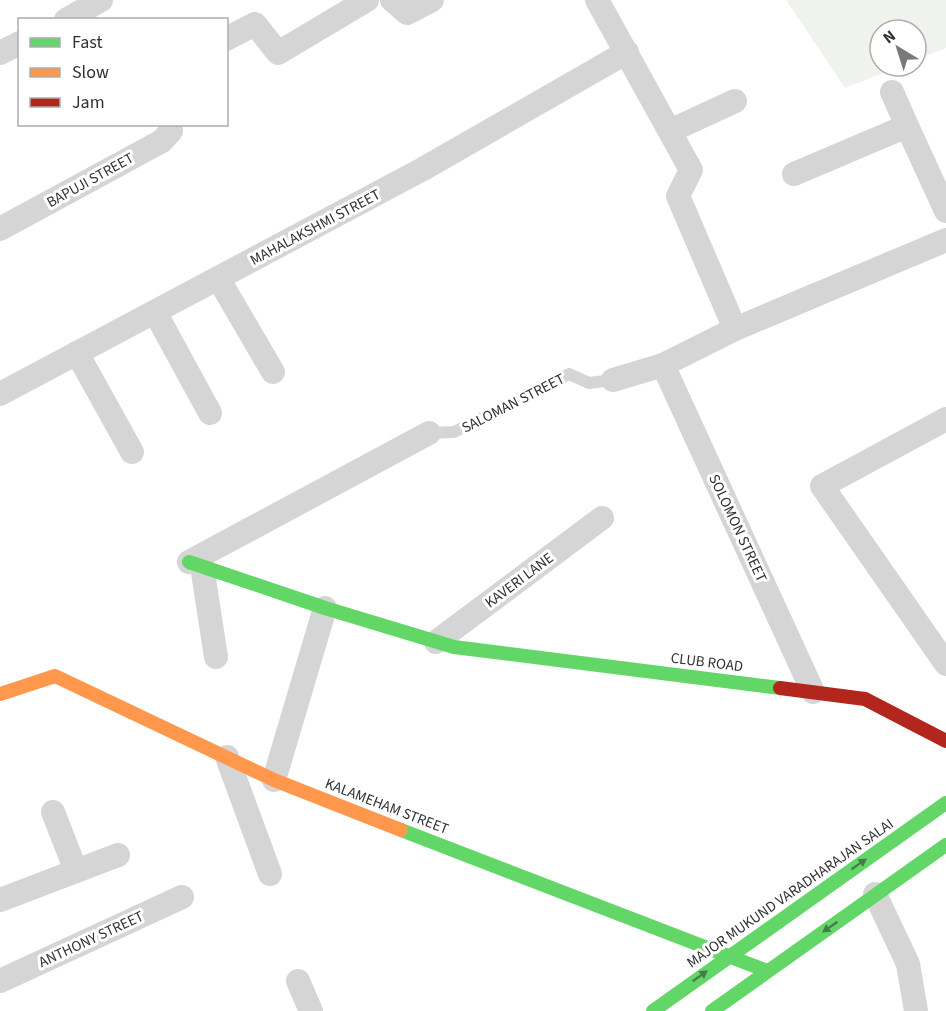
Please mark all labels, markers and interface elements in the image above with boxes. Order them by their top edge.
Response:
legend [18,18,228,126]
north arrow [868,18,928,78]
text: N [878,25,900,49]
text: Fast [72,30,103,55]
text: Slow [72,60,109,85]
text: Jam [72,90,105,115]
street label: BAPUJI STREET [43,148,138,213]
street label: MAHALAKSHMI STREET [246,184,384,271]
street label: SALOMAN STREET [458,368,568,438]
street label: SOLOMON STREET [703,471,772,585]
street label: KAVERI LANE [481,548,558,613]
street label: CLUB ROAD [670,648,744,677]
street label: KALAMEHAM STREET [322,773,452,840]
street label: MAJOR MUKUND VARADHARAJAN SALAI [683,814,898,973]
one-way arrow [851,858,867,870]
street label: ANTHONY STREET [35,906,147,973]
one-way arrow [822,921,838,933]
one-way arrow [693,971,708,983]

